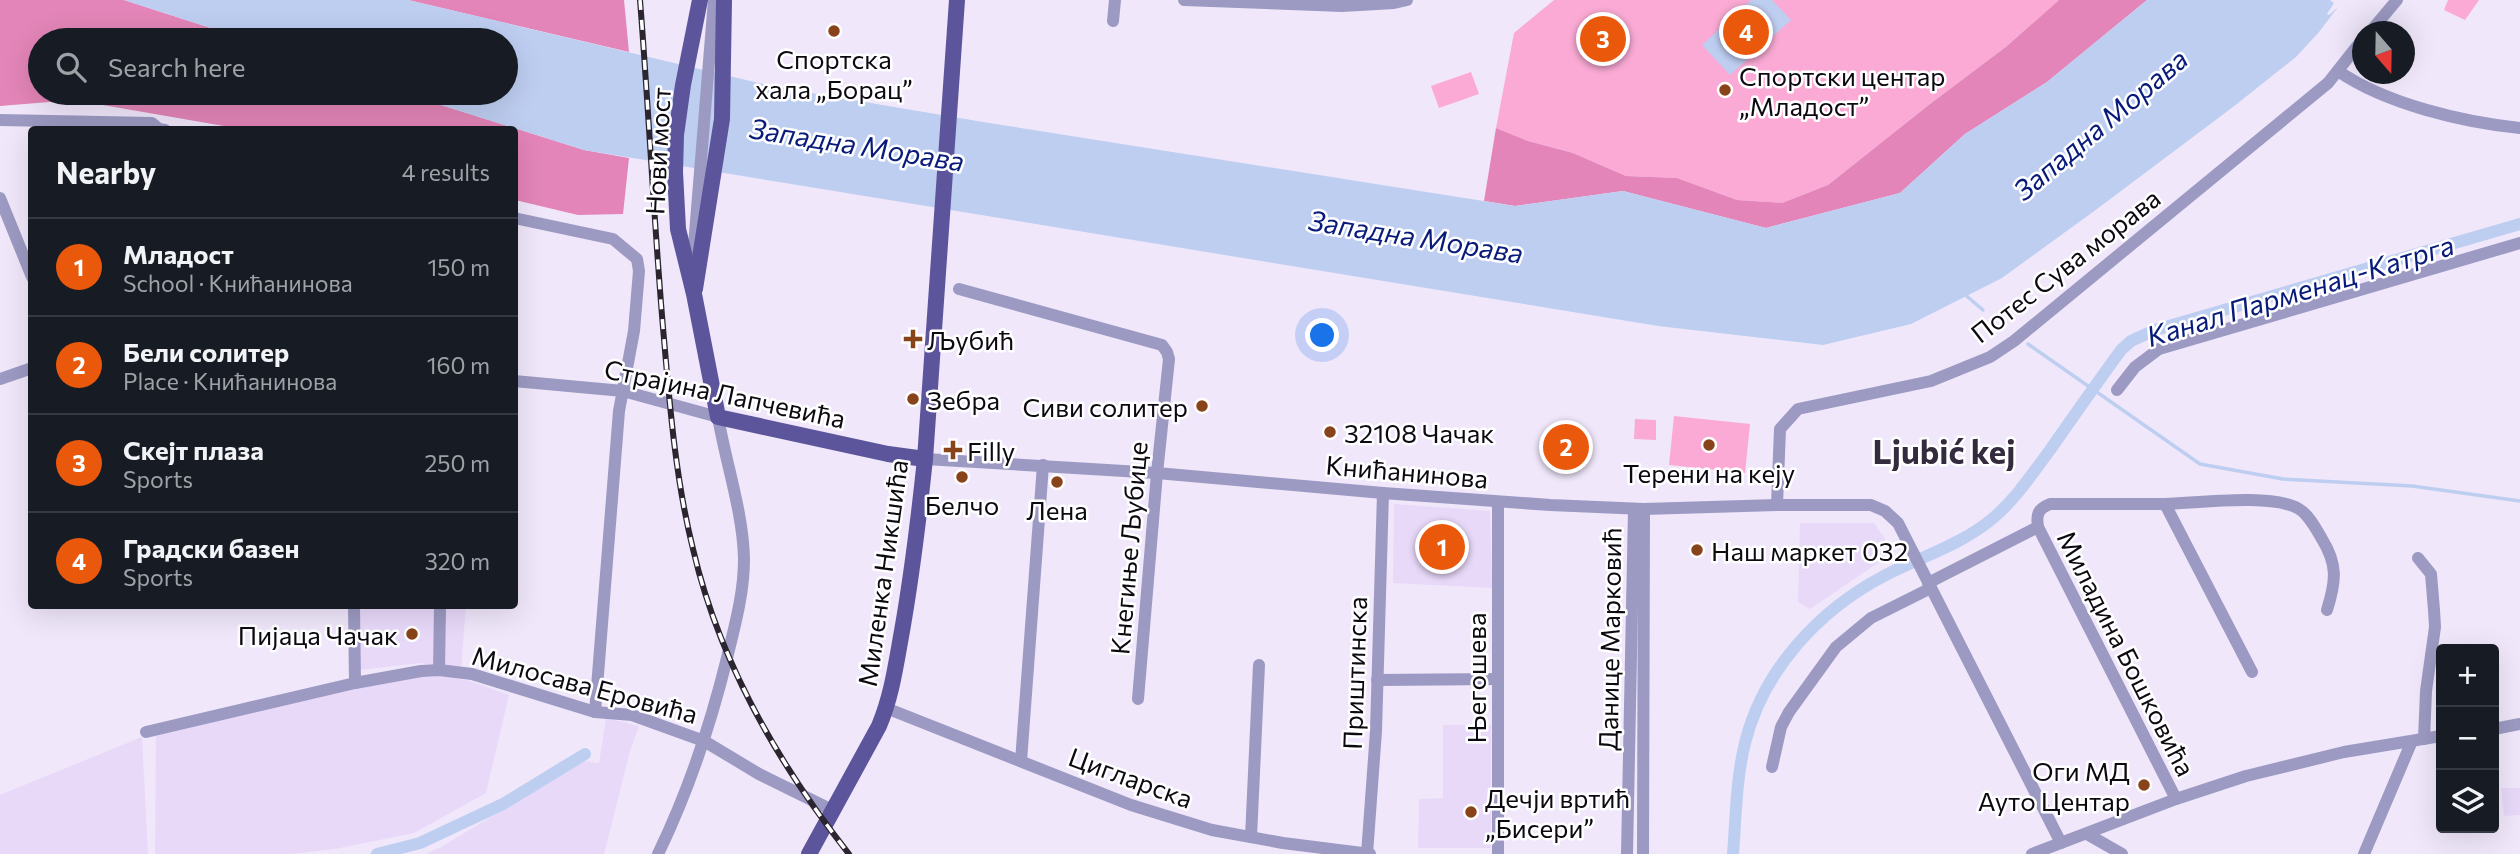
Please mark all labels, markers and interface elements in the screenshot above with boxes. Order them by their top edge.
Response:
pin: 4 [1723,6,1769,58]
pin: 3 [1580,13,1626,65]
north arrow [2352,21,2415,84]
marker: Спортска хала „Борац” [826,23,842,39]
search box [28,28,518,105]
water label: Западна Морава [2006,41,2194,207]
place label: Спортска хала „Борац” [755,43,913,104]
icon: search [52,48,90,86]
text: Search here [108,51,246,82]
place label: Спортски центар „Младост” [1739,60,1945,121]
marker: Спортски центар „Младост” [1717,82,1733,98]
street label: Нови мост [638,86,676,216]
water label: Западна Морава [747,110,967,178]
text: Nearby [56,153,156,190]
text: 4 results [402,158,490,186]
street label: Потес Сува морава [1964,182,2166,348]
water label: Западна Морава [1306,202,1526,270]
water label: Канал Парменац-Катрга [2142,227,2458,353]
text: Младост [123,238,234,269]
text: 1 [74,253,84,281]
text: 150 m [427,253,490,281]
text: School · Книћанинова [123,269,353,297]
your location [1305,318,1339,352]
place label: Љубић [927,324,1014,355]
marker: Љубић [905,331,921,347]
text: Бели солитер [123,336,289,367]
text: 2 [72,351,86,379]
text: 160 m [427,351,490,379]
street label: Страјина Лапчевића [602,352,848,434]
text: Place · Книћанинова [123,367,337,395]
place label: Зебра [927,384,1000,415]
marker: Зебра [905,391,921,407]
place label: Сиви солитер [1023,391,1188,422]
marker: Сиви солитер [1194,398,1210,414]
place label: 32108 Чачак [1344,417,1494,448]
pin: 2 [1543,421,1589,473]
marker: 32108 Чачак [1322,424,1338,440]
district label: Ljubić kej [1873,430,2015,471]
text: Скејт плаза [123,434,264,465]
place label: Filly [967,435,1015,466]
marker: Терени на кеју [1701,437,1717,453]
street label: Кнегиње Љубице [1103,440,1153,656]
marker: Filly [945,442,961,458]
street label: Книћанинова [1325,448,1489,494]
text: 3 [72,449,86,477]
text: 250 m [425,449,490,477]
place label: Терени на кеју [1623,457,1795,488]
street label: Миленка Никшића [851,458,913,688]
text: Sports [123,465,193,493]
marker: Белчо [954,469,970,485]
marker: Лена [1049,474,1065,490]
place label: Белчо [925,489,999,520]
place label: Лена [1026,494,1088,525]
pin: 1 [1419,521,1465,573]
street label: Миладина Бошковића [2052,525,2202,781]
street label: Данице Марковић [1592,527,1626,751]
text: Градски базен [123,532,299,563]
place label: Наш маркет 032 [1711,535,1908,566]
marker: Наш маркет 032 [1689,542,1705,558]
text: 4 [72,547,86,575]
text: 320 m [425,547,490,575]
text: Sports [123,563,193,591]
street label: Приштинска [1336,596,1372,750]
street label: Његошева [1460,612,1491,744]
place label: Пијаца Чачак [238,619,398,650]
marker: Пијаца Чачак [404,626,420,642]
street label: Милосава Еровића [469,639,701,729]
map controls [2436,644,2499,833]
button: + [2436,644,2499,707]
button: − [2436,707,2499,770]
street label: Цигларска [1065,740,1197,814]
place label: Оги МД Ауто Центар [1978,755,2130,816]
button: layers [2436,770,2499,833]
marker: Оги МД Ауто Центар [2136,777,2152,793]
place label: Дечји вртић „Бисери” [1485,782,1630,843]
marker: Дечји вртић „Бисери” [1463,804,1479,820]

